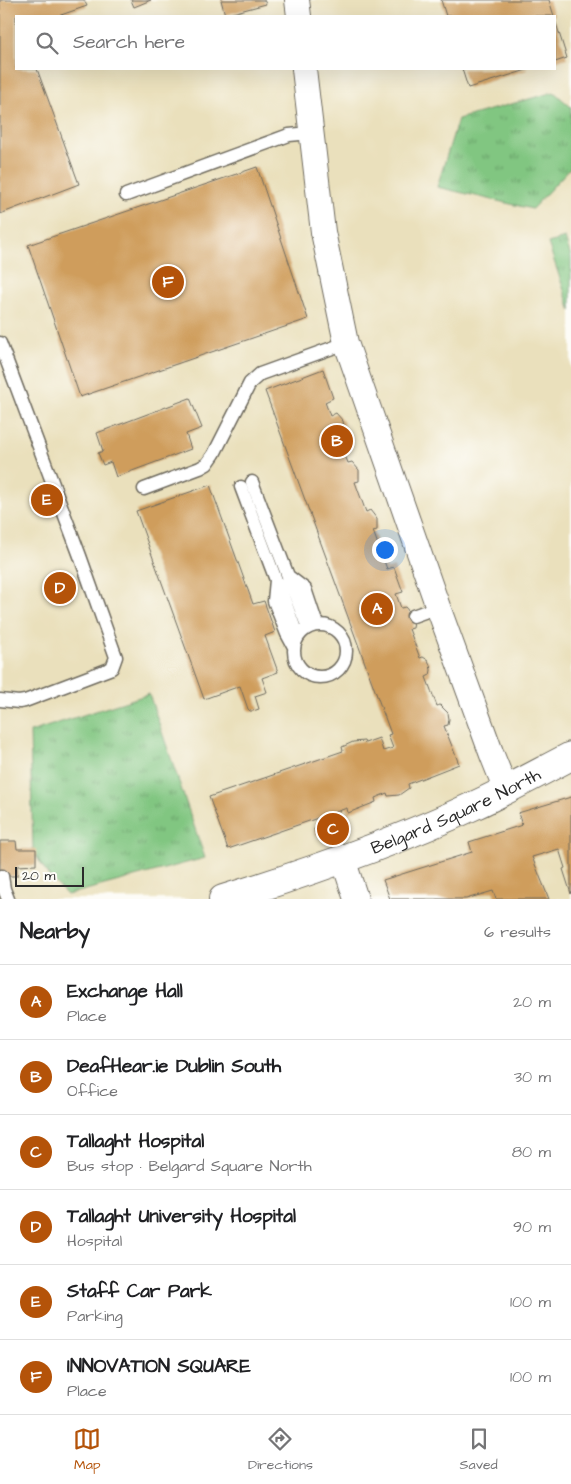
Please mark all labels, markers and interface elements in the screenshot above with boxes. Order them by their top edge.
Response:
search box [15,15,556,70]
icon: search [33,29,61,57]
text: Search here [73,29,185,56]
pin: F [152,263,184,301]
pin: B [321,422,353,460]
pin: E [31,481,63,519]
your location [372,537,398,563]
pin: D [44,569,76,607]
pin: A [361,590,393,628]
street label: Belgard Square North [367,762,545,861]
pin: C [317,810,349,848]
scale bar [15,864,84,887]
text: 20 m [22,866,55,886]
text: Nearby [20,917,90,946]
text: 6 results [484,921,551,943]
text: Exchange Hall [67,978,183,1005]
text: A [31,991,41,1013]
text: 20 m [513,991,551,1013]
text: Place [67,1005,107,1027]
text: DeafHear.ie Dublin South [67,1053,281,1080]
text: B [30,1066,42,1088]
text: 30 m [514,1066,551,1088]
text: Office [67,1080,118,1102]
text: Tallaght Hospital [67,1128,204,1155]
text: C [30,1141,42,1163]
text: 80 m [512,1141,551,1163]
text: Bus stop · Belgard Square North [67,1155,312,1177]
text: Tallaght University Hospital [67,1203,296,1230]
text: D [31,1216,41,1238]
text: 90 m [513,1216,551,1238]
text: Hospital [67,1230,122,1252]
text: Staff Car Park [67,1278,212,1305]
text: E [31,1291,41,1313]
text: 100 m [510,1291,551,1313]
text: Parking [67,1305,123,1327]
text: INNOVATION SQUARE [67,1353,251,1380]
text: F [30,1366,42,1388]
text: 100 m [510,1366,551,1388]
text: Place [67,1380,107,1402]
tab: Map [73,1425,101,1475]
tab: Directions [248,1425,313,1475]
tab: Saved [460,1425,498,1475]

